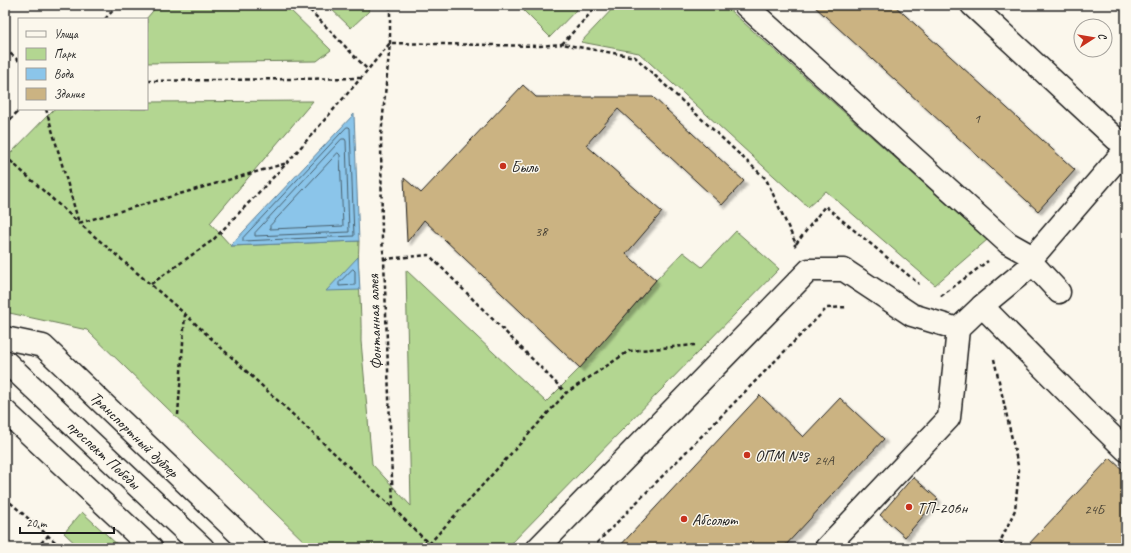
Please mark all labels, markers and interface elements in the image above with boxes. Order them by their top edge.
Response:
legend [18,18,148,110]
north arrow [1073,18,1113,58]
text: Улица [54,26,79,42]
text: С [1095,32,1111,42]
text: Парк [54,46,77,62]
text: Вода [54,66,75,82]
text: Здание [54,86,85,102]
house number: 1 [974,110,981,127]
place label: Быль [511,157,539,177]
marker: Быль [498,161,508,171]
house number: 38 [535,223,549,240]
street label: Фонтанная аллея [363,273,387,370]
street label: Транспортный дублер [86,387,184,483]
street label: проспект Победы [62,416,145,495]
place label: ОПМ №8 [755,446,810,466]
marker: ОПМ №8 [742,450,752,460]
house number: 24А [814,452,835,469]
place label: ТП-206н [917,498,969,518]
house number: 24Б [1084,501,1107,518]
marker: ТП-206н [904,502,914,512]
scale bar [20,509,114,535]
place label: Абсолют [692,510,739,530]
marker: Абсолют [679,514,689,524]
text: 20 m [26,515,48,531]

